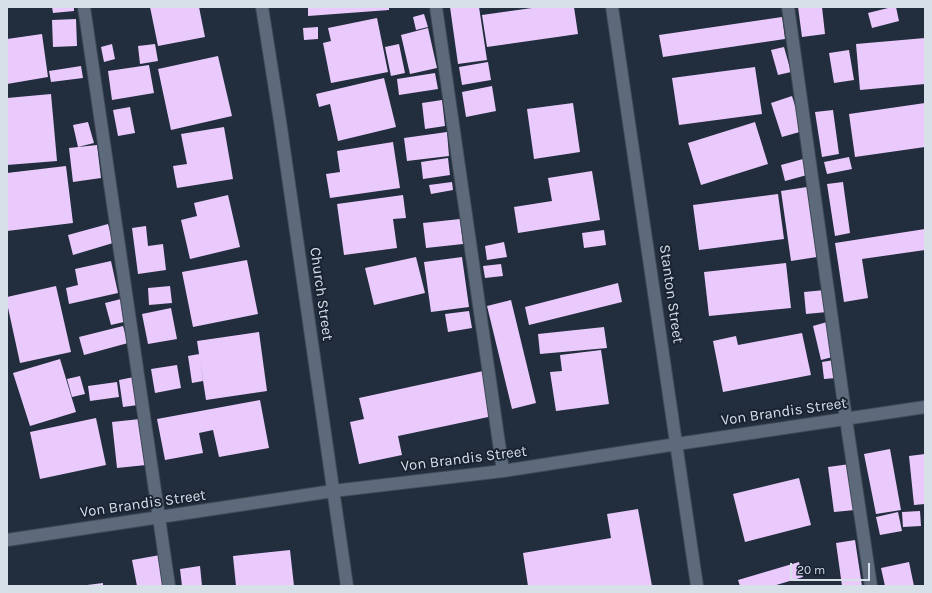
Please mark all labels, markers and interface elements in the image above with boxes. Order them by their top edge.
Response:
street label: Stanton Street [655,243,687,345]
street label: Church Street [306,246,336,342]
street label: Von Brandis Street [720,394,848,430]
street label: Von Brandis Street [400,442,528,476]
street label: Von Brandis Street [79,486,207,522]
scale bar [792,555,872,581]
text: 20 m [797,563,825,577]

